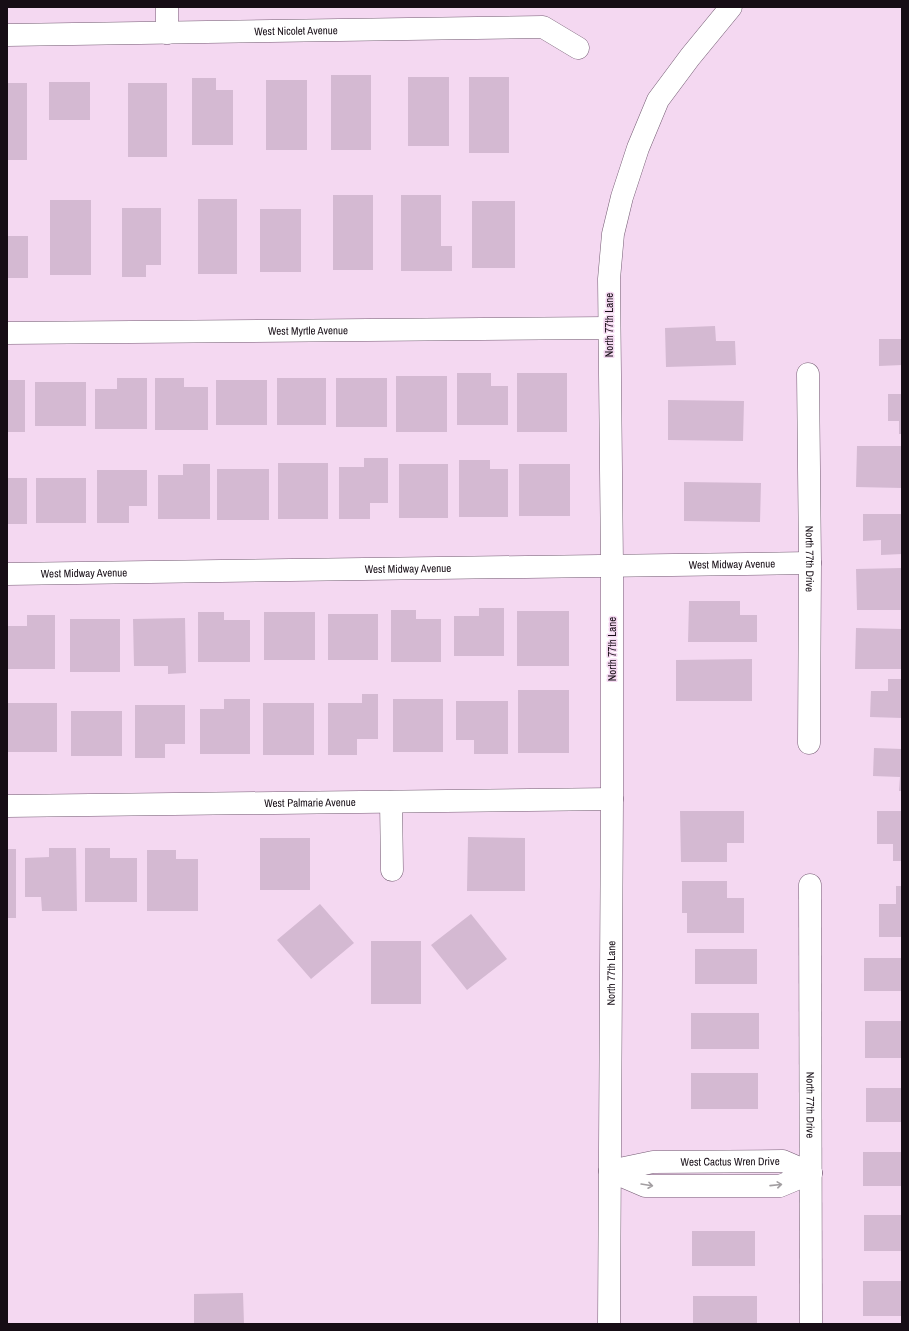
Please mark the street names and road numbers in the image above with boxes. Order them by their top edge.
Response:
street label: West Nicolet Avenue [254,23,338,38]
street label: North 77th Lane [602,293,616,357]
street label: West Myrtle Avenue [268,323,348,338]
street label: North 77th Drive [803,526,817,592]
street label: West Midway Avenue [689,556,775,572]
street label: West Midway Avenue [365,561,451,576]
street label: West Midway Avenue [41,565,127,581]
street label: North 77th Lane [605,617,619,681]
street label: West Palmarie Avenue [264,795,356,810]
street label: North 77th Lane [604,941,618,1005]
street label: North 77th Drive [803,1072,818,1138]
street label: West Cactus Wren Drive [680,1154,780,1169]

